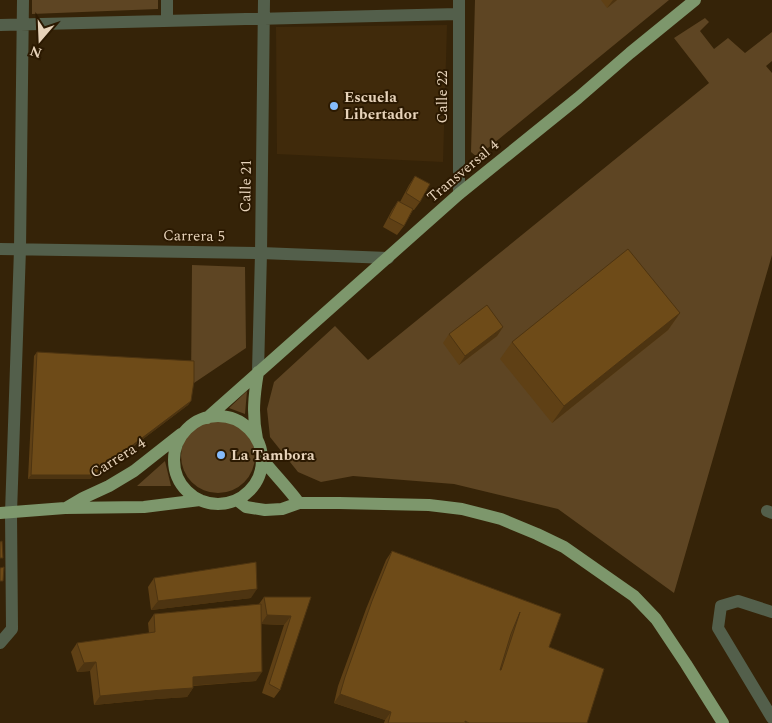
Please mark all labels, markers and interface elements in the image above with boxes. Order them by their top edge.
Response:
north arrow [15,15,65,65]
text: N [27,40,45,64]
street label: Calle 22 [431,71,454,123]
place label: Escuela Libertador [344,86,419,126]
marker: Escuela Libertador [328,100,340,112]
street label: Transversal 4 [422,134,505,208]
street label: Calle 21 [234,159,258,213]
street label: Carrera 5 [163,224,225,248]
street label: Carrera 4 [86,432,151,484]
place label: La Tambora [231,444,315,467]
marker: La Tambora [215,449,227,461]

